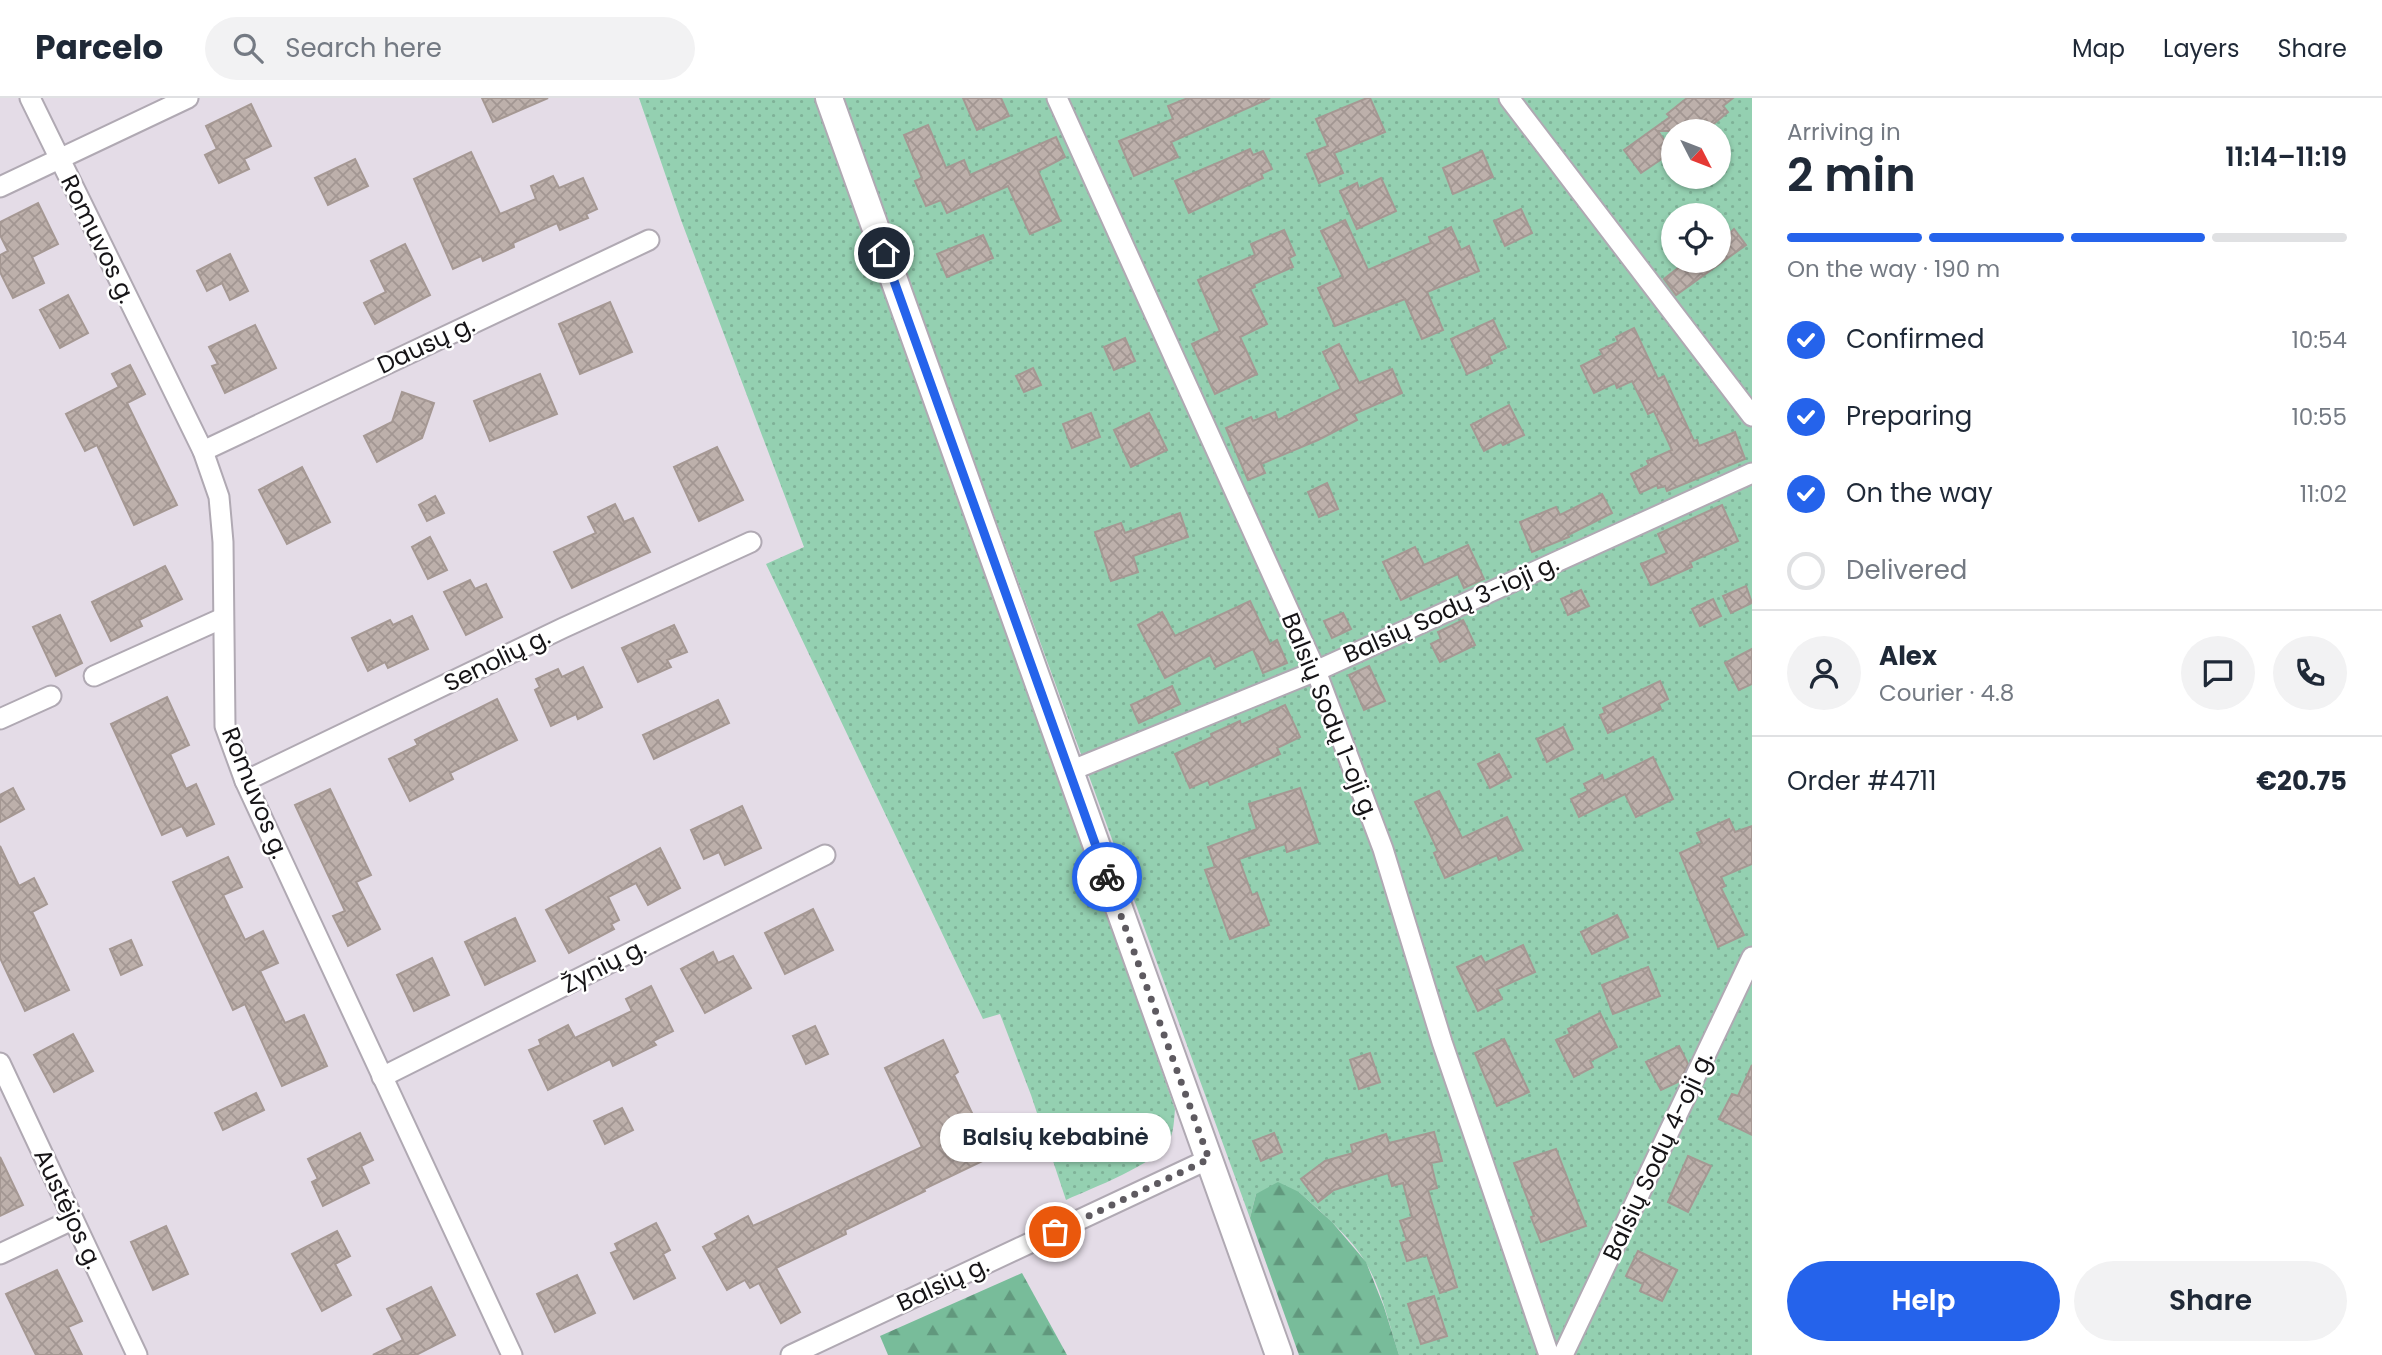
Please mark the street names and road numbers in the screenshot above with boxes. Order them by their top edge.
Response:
street label: Romuvos g. [53,169,144,309]
street label: Dausų g. [372,308,480,382]
street label: Balsių Sodų 3-ioji g. [1338,546,1564,671]
street label: Balsių Sodų 1-oji g. [1274,608,1387,824]
street label: Senolių g. [438,620,555,699]
street label: Romuvos g. [214,722,297,863]
street label: Žynių g. [556,930,652,1001]
street label: Balsių Sodų 4-oji g. [1594,1046,1721,1266]
street label: Austėjos g. [26,1143,111,1274]
street label: Balsių g. [891,1248,994,1319]

